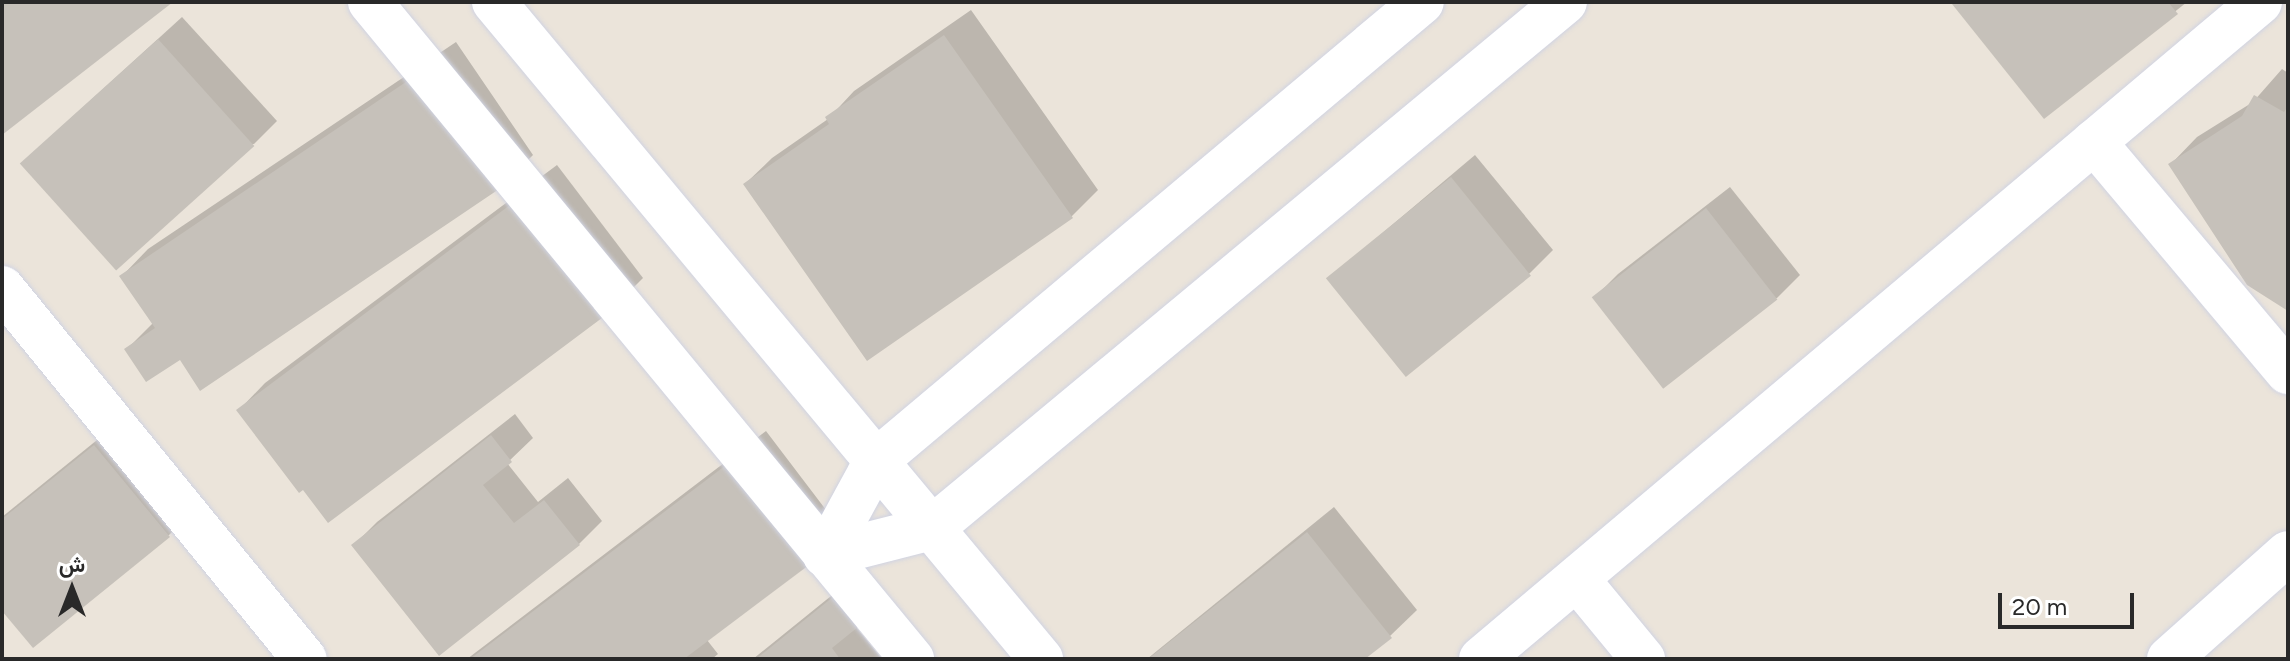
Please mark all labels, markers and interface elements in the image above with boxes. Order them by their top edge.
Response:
north arrow [32,549,112,629]
text: ش [59,551,85,578]
scale bar [2002,577,2138,627]
text: 20 m [2012,592,2067,621]

